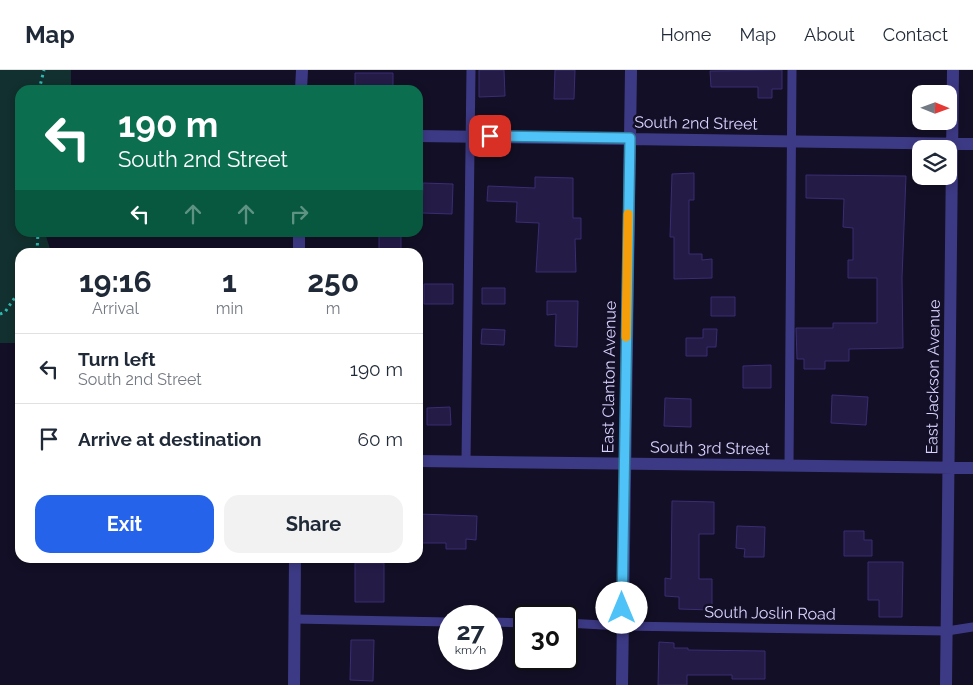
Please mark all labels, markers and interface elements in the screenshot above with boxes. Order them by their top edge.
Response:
text: Map [25,20,75,49]
text: Home [660,24,711,45]
text: Map [739,24,776,45]
text: About [804,24,855,45]
text: Contact [883,24,948,45]
north arrow [912,85,958,130]
map controls [912,85,957,185]
text: 190 m [118,104,218,145]
icon: left [35,105,100,170]
street label: South 2nd Street [634,112,759,134]
pin [469,115,511,157]
icon: arrive [476,122,504,150]
button: layers [912,140,957,185]
text: South 2nd Street [118,146,288,172]
icon: left [126,200,154,228]
icon: ahead [179,200,207,228]
icon: ahead [232,200,260,228]
icon: right [285,200,313,228]
text: 19:16 [79,264,152,299]
text: 1 [222,264,237,299]
text: 250 [307,264,359,299]
text: Arrival [92,299,139,318]
text: min [216,299,243,318]
text: m [326,299,340,318]
street label: East Jackson Avenue [922,299,944,455]
street label: East Clanton Avenue [598,301,620,453]
text: Turn left [78,348,155,370]
icon: left [35,355,63,383]
text: 190 m [350,358,403,380]
text: South 2nd Street [78,370,202,389]
icon: arrive [35,425,63,453]
text: Arrive at destination [78,428,262,450]
text: 60 m [358,428,403,450]
street label: South 3rd Street [650,437,771,459]
button: Exit [35,495,214,553]
button: Share [224,495,403,553]
position arrow [595,581,647,633]
street label: South Joslin Road [704,602,836,624]
speed limit sign: 30 [513,605,578,670]
text: 27 [456,616,485,646]
text: km/h [455,643,486,657]

